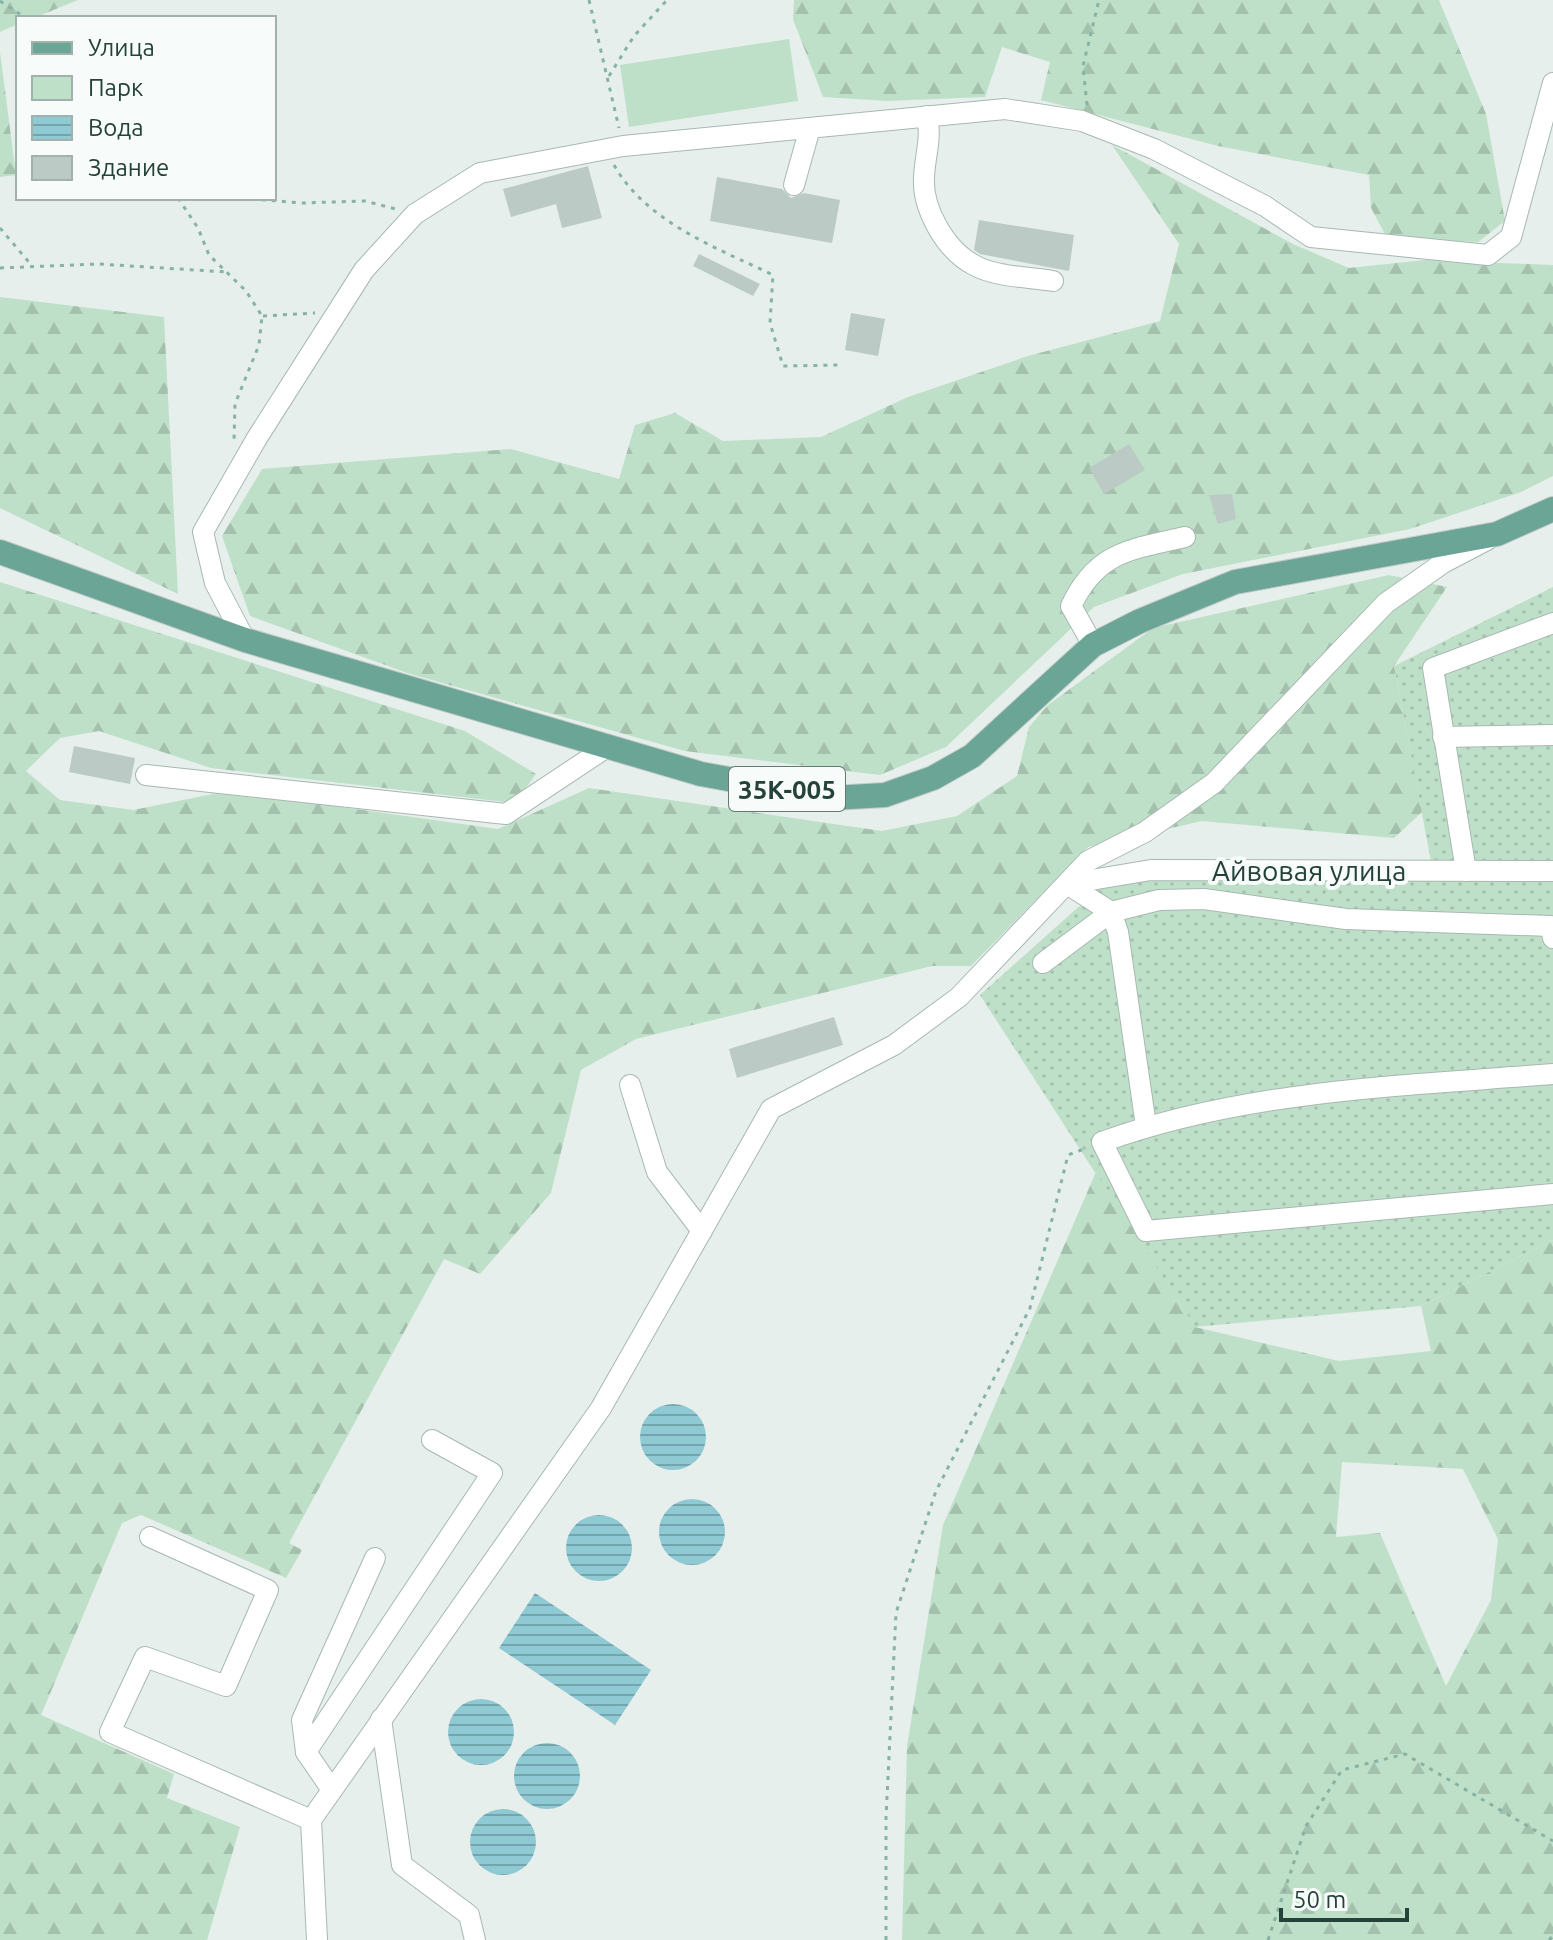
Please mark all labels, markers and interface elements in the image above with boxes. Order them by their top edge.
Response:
legend [16,16,276,200]
text: Улица [88,34,155,61]
text: Парк [88,74,143,101]
text: Вода [88,114,144,141]
text: Здание [88,154,169,181]
road number: 35К-005 [729,767,845,811]
street label: Айвовая улица [1212,855,1406,886]
scale bar [1281,1872,1407,1922]
text: 50 m [1293,1886,1346,1913]

